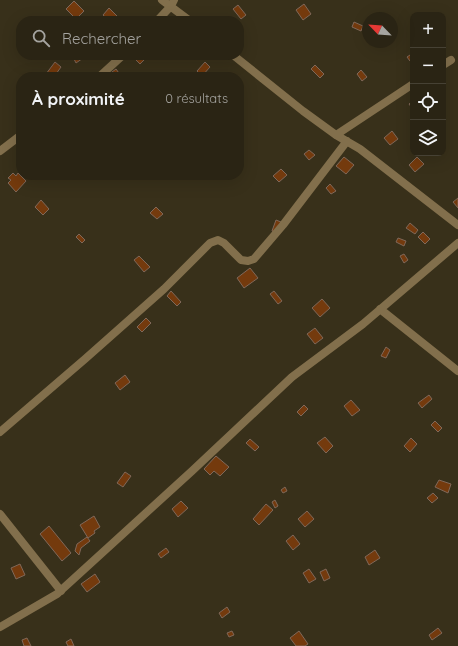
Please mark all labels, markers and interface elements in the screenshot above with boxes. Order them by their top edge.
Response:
north arrow [362,12,398,48]
map controls [410,12,446,156]
button: + [410,12,446,48]
search box [16,16,244,60]
icon: search [30,27,52,49]
text: Rechercher [62,29,141,48]
button: − [410,48,446,84]
button: locate [410,84,446,120]
text: À proximité [32,88,125,109]
text: 0 résultats [165,90,228,106]
button: layers [410,120,446,156]

